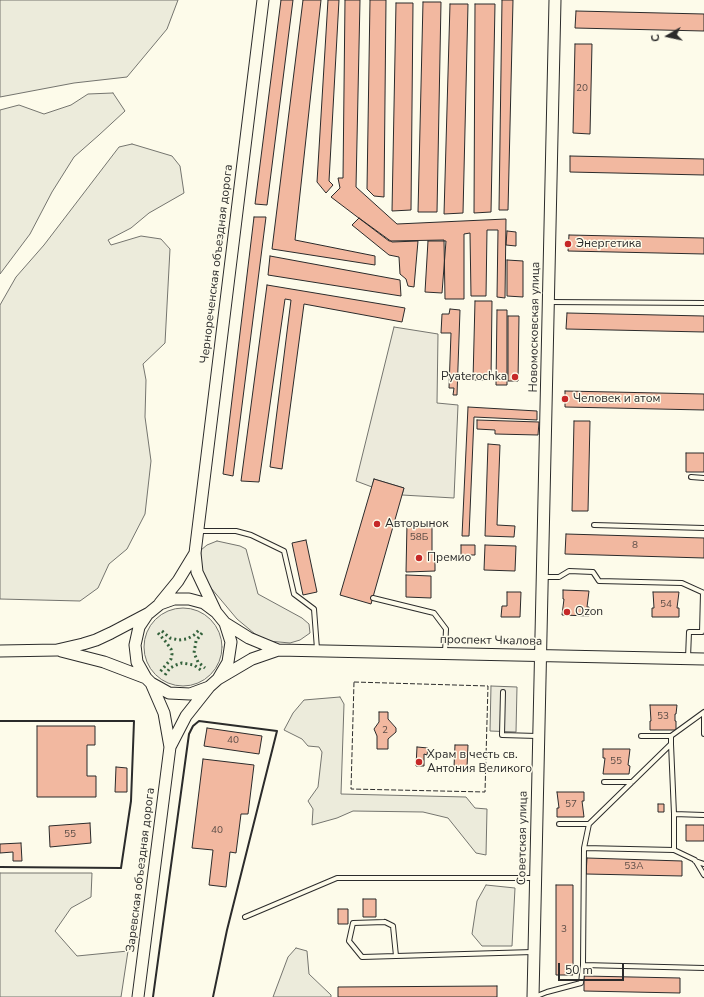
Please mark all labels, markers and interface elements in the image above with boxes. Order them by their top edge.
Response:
north arrow [648,16,688,56]
text: С [648,33,664,43]
house number: 20 [576,83,588,95]
street label: Чернореченская объездная дорога [198,164,236,364]
place label: Энергетика [576,237,642,251]
marker: Энергетика [563,239,573,249]
street label: Новомосковская улица [527,261,543,393]
place label: Pyaterochka [441,370,507,384]
marker: Pyaterochka [510,372,520,382]
place label: Человек и атом [573,392,660,406]
marker: Человек и атом [560,394,570,404]
place label: Авторынок [385,517,449,531]
marker: Авторынок [372,519,382,529]
house number: 58Б [410,532,428,544]
house number: 8 [632,540,638,552]
place label: Премио [427,551,471,565]
marker: Премио [414,553,424,563]
house number: 54 [660,599,672,611]
place label: Ozon [575,605,603,619]
marker: Ozon [562,607,572,617]
street label: проспект Чкалова [440,633,542,649]
house number: 53 [657,711,669,723]
house number: 2 [382,725,388,737]
house number: 40 [227,735,239,747]
place label: Храм в честь св. Антония Великого [427,748,532,776]
house number: 55 [610,756,622,768]
marker: Храм в честь св. Антония Великого [414,757,424,767]
street label: Заревская объездная дорога [124,787,158,953]
street label: Советская улица [515,791,531,885]
house number: 57 [565,799,577,811]
house number: 40 [211,825,223,837]
house number: 55 [64,829,76,841]
house number: 53А [624,861,644,873]
house number: 3 [561,924,567,936]
scale bar [560,955,626,981]
text: 50 m [565,962,593,978]

